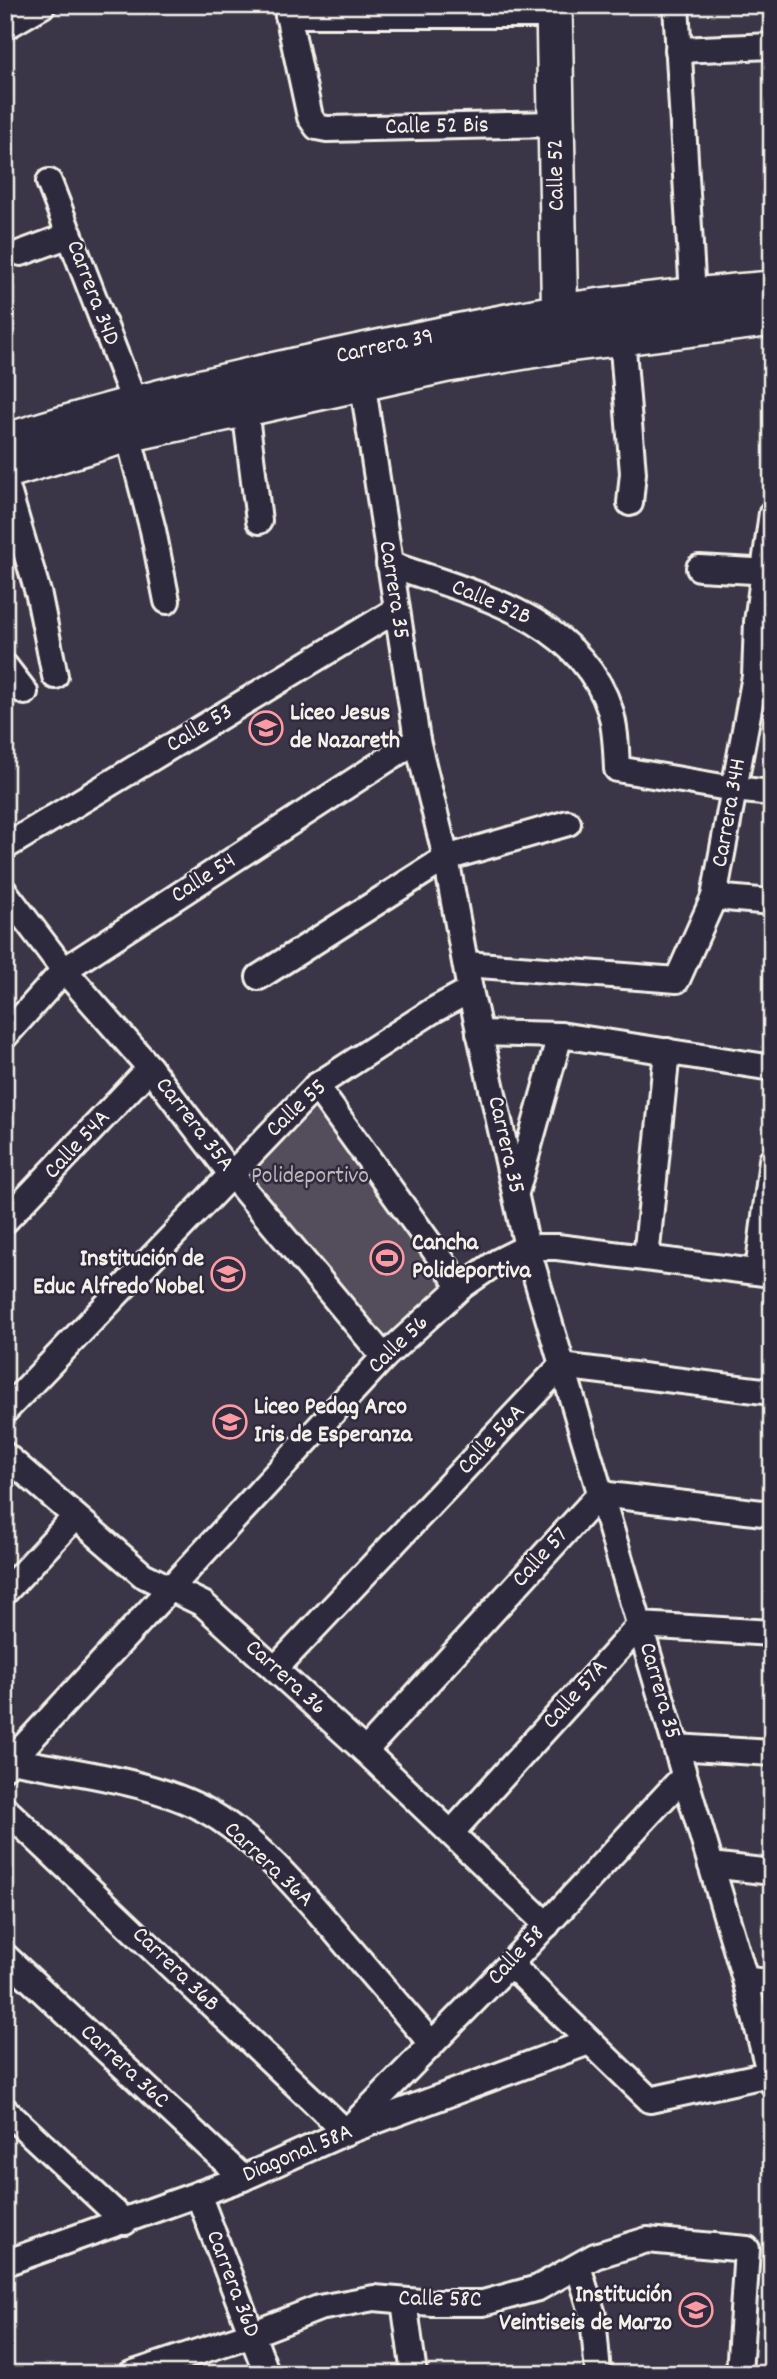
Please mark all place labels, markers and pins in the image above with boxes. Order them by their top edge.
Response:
place label: Liceo Jesus de Nazareth [290,697,400,759]
school or university icon: Liceo Jesus de Nazareth [247,709,285,747]
place label: Cancha Polideportiva [412,1227,531,1289]
sports icon: Cancha Polideportiva [368,1239,406,1277]
place label: Institución de Educ Alfredo Nobel [33,1243,204,1305]
school or university icon: Institución de Educ Alfredo Nobel [209,1255,247,1293]
place label: Liceo Pedag Arco Iris de Esperanza [254,1391,413,1453]
school or university icon: Liceo Pedag Arco Iris de Esperanza [211,1403,249,1441]
place label: Institución Veintiseis de Marzo [499,2279,672,2341]
school or university icon: Institución Veintiseis de Marzo [677,2291,715,2329]

